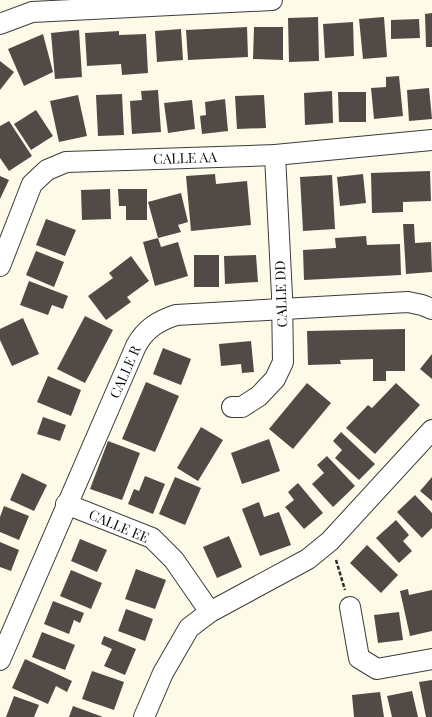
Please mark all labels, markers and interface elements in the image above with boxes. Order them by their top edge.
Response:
street label: CALLE AA [153,147,217,168]
street label: CALLE DD [270,260,291,328]
street label: CALLE R [105,342,145,401]
street label: CALLE EE [86,504,152,547]

